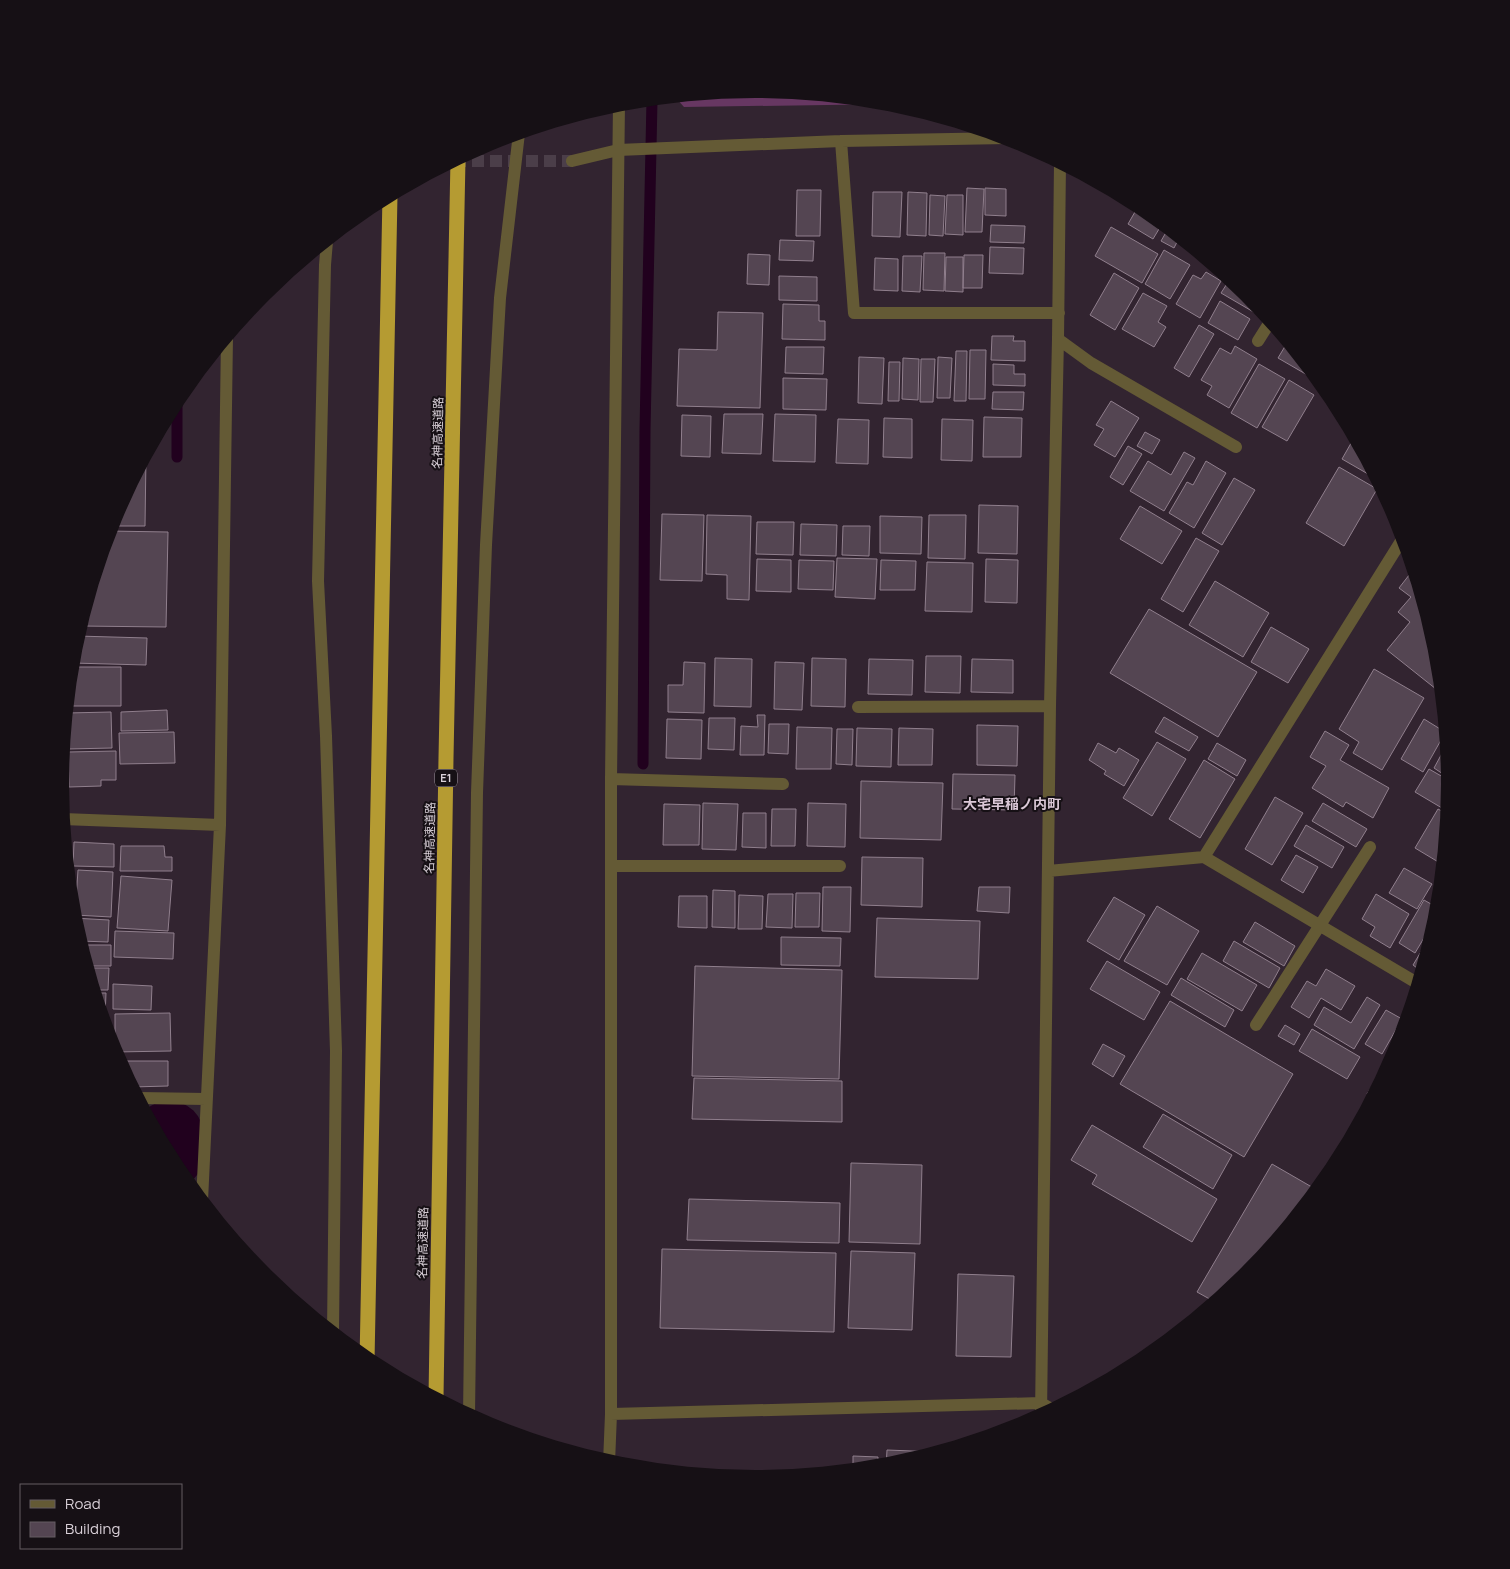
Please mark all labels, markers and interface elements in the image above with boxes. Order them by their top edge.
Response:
street label: 名神高速道路 [428,397,447,469]
road number: E1 [435,770,457,786]
district label: 大宅早稲ノ内町 [963,794,1061,813]
street label: 名神高速道路 [420,802,439,874]
street label: 名神高速道路 [413,1207,432,1279]
legend [20,1484,182,1549]
text: Road [65,1493,101,1514]
text: Building [65,1518,120,1539]

